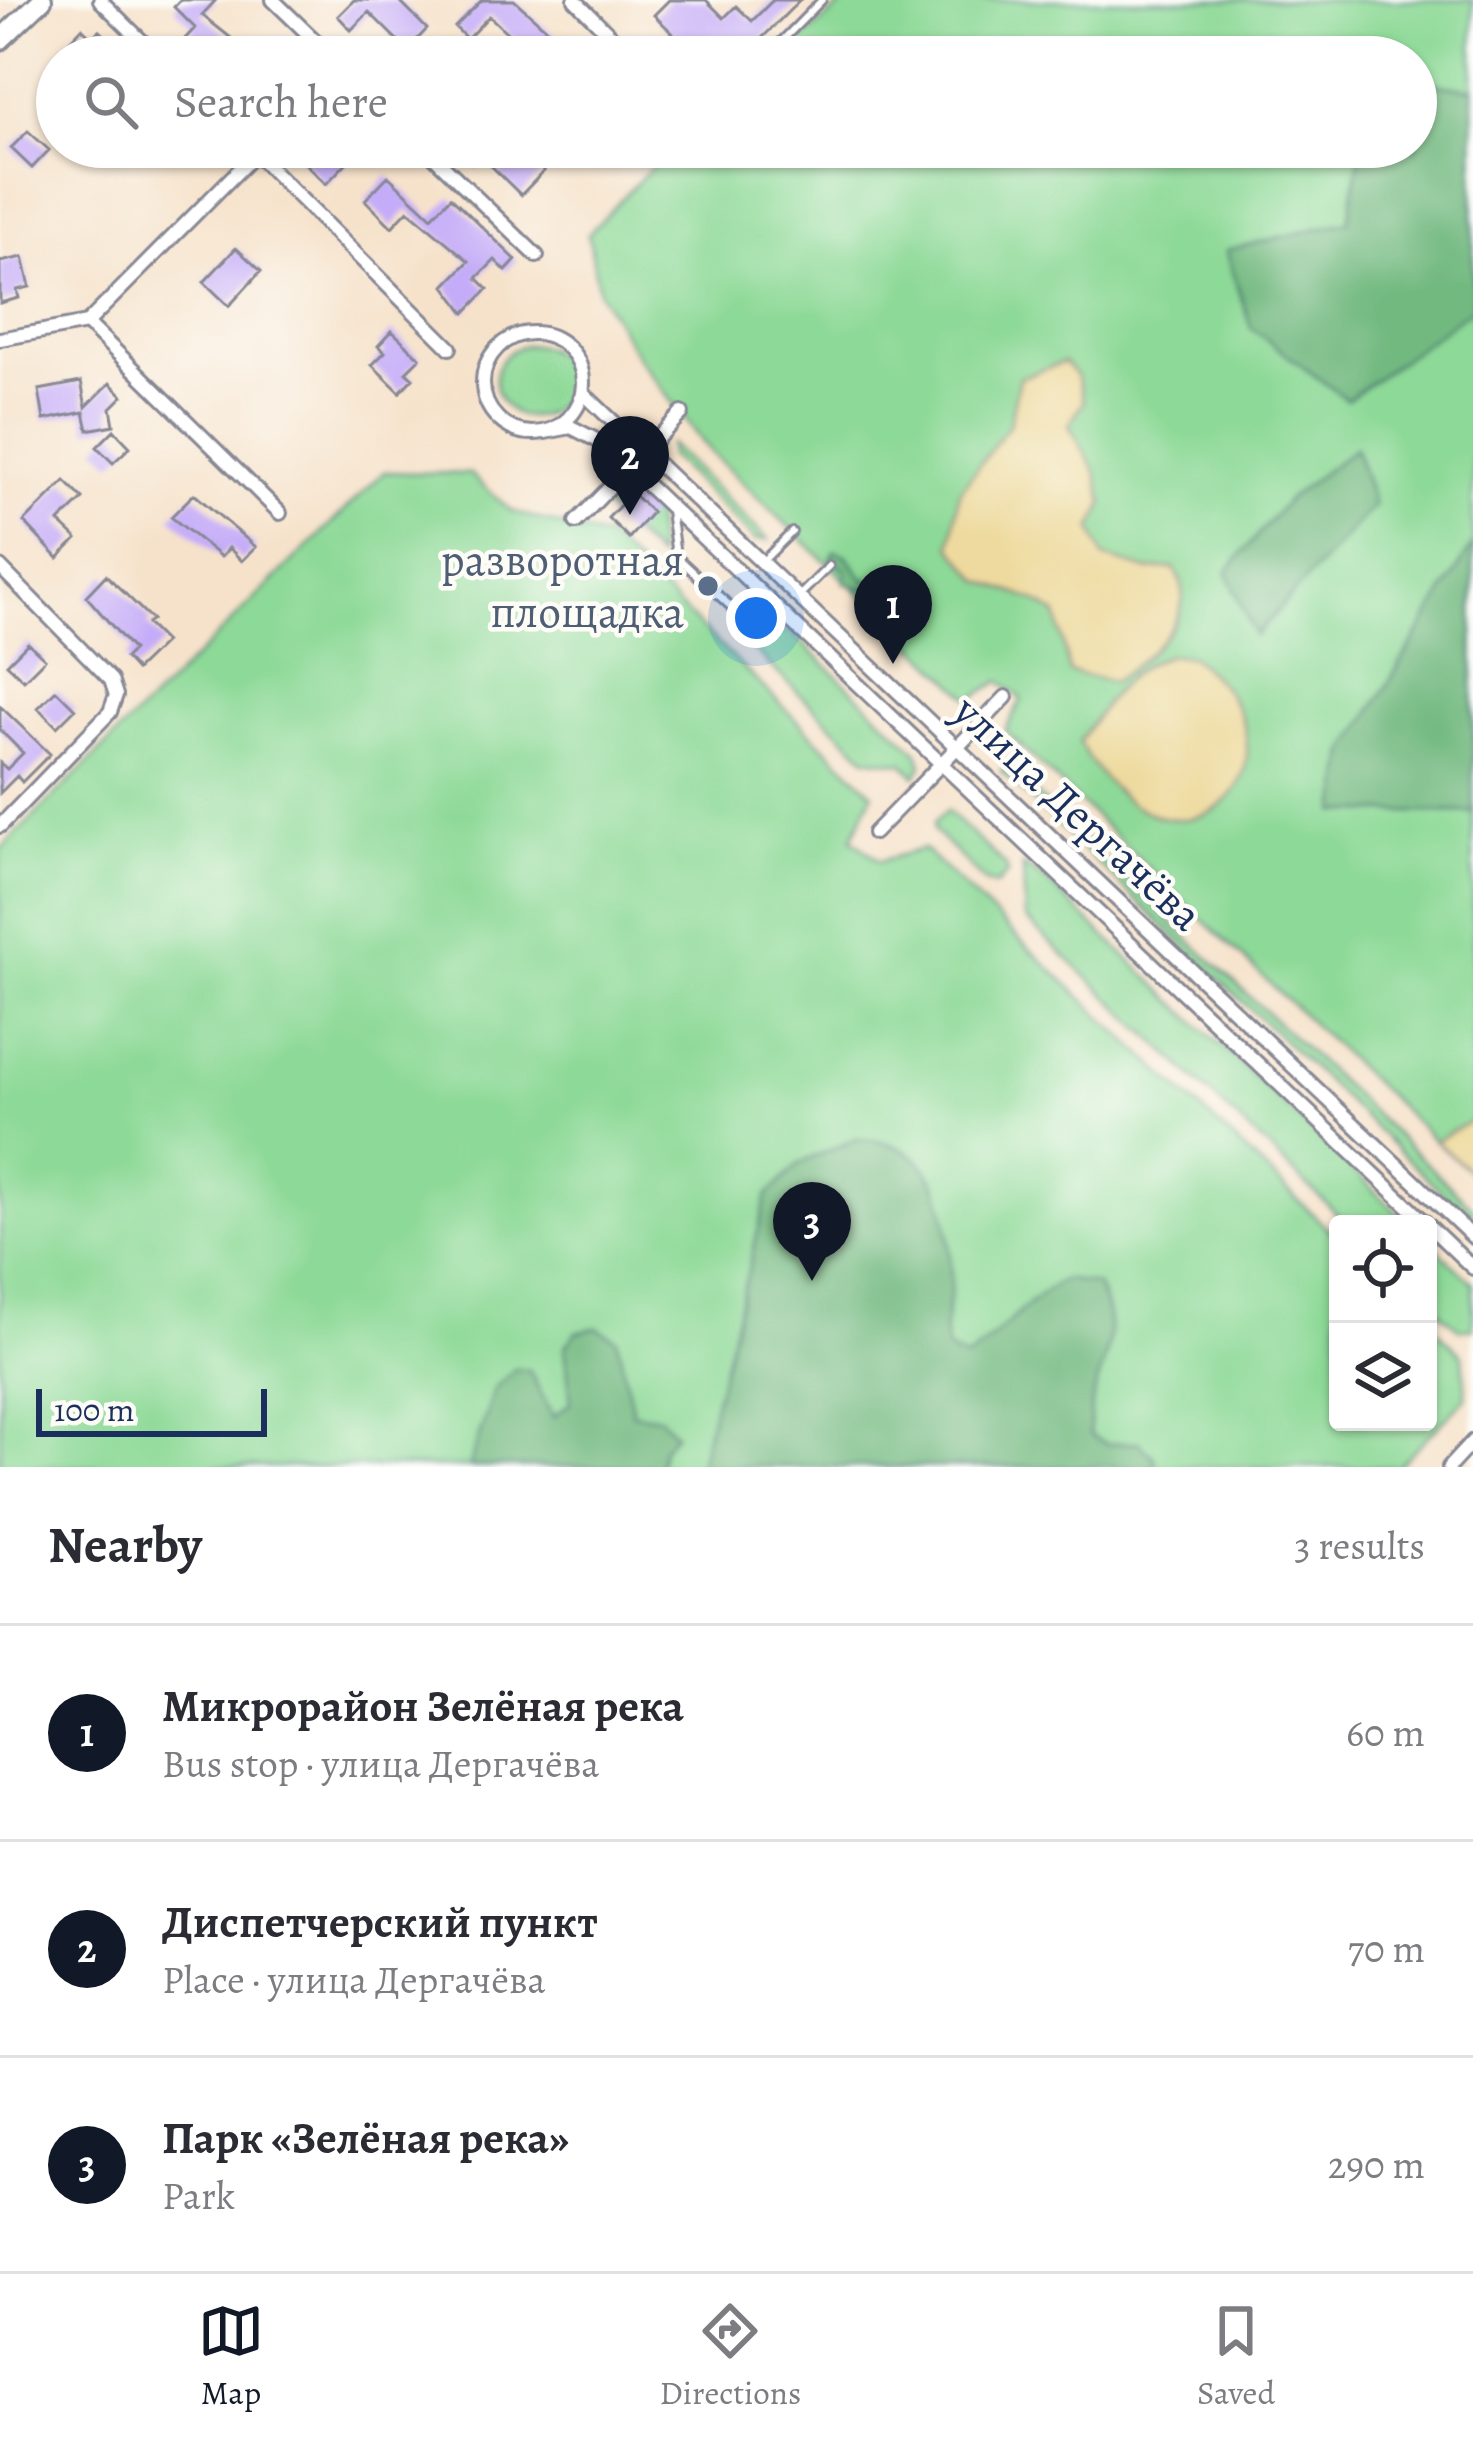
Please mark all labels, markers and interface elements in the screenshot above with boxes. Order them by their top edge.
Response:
search box [36,36,1437,168]
icon: search [78,69,144,135]
text: Search here [174,71,388,133]
pin: 2 [591,416,669,515]
place label: разворотная площадка [441,529,684,643]
pin: 1 [854,565,932,664]
marker: разворотная площадка [695,573,721,599]
your location [726,588,786,648]
street label: улица Дергачёва [939,680,1217,945]
pin: 3 [773,1182,851,1281]
map controls [1329,1215,1437,1431]
button: locate [1329,1215,1437,1323]
button: layers [1329,1323,1437,1431]
scale bar [36,1383,267,1436]
text: 100 m [54,1387,134,1432]
text: Nearby [48,1510,202,1580]
text: 3 results [1294,1519,1425,1572]
text: Микрорайон Зелёная река [162,1675,684,1737]
text: 1 [80,1706,94,1759]
text: 60 m [1346,1706,1425,1759]
text: Bus stop · улица Дергачёва [162,1737,599,1790]
text: Диспетчерский пункт [162,1891,598,1953]
text: 2 [78,1922,96,1975]
text: 70 m [1348,1922,1425,1975]
text: Place · улица Дергачёва [162,1953,546,2006]
text: Парк «Зелёная река» [162,2107,569,2169]
text: 3 [79,2138,95,2191]
text: 290 m [1328,2138,1425,2191]
text: Park [162,2169,235,2222]
tab: Map [198,2298,264,2415]
tab: Directions [660,2298,801,2415]
tab: Saved [1197,2298,1275,2415]

